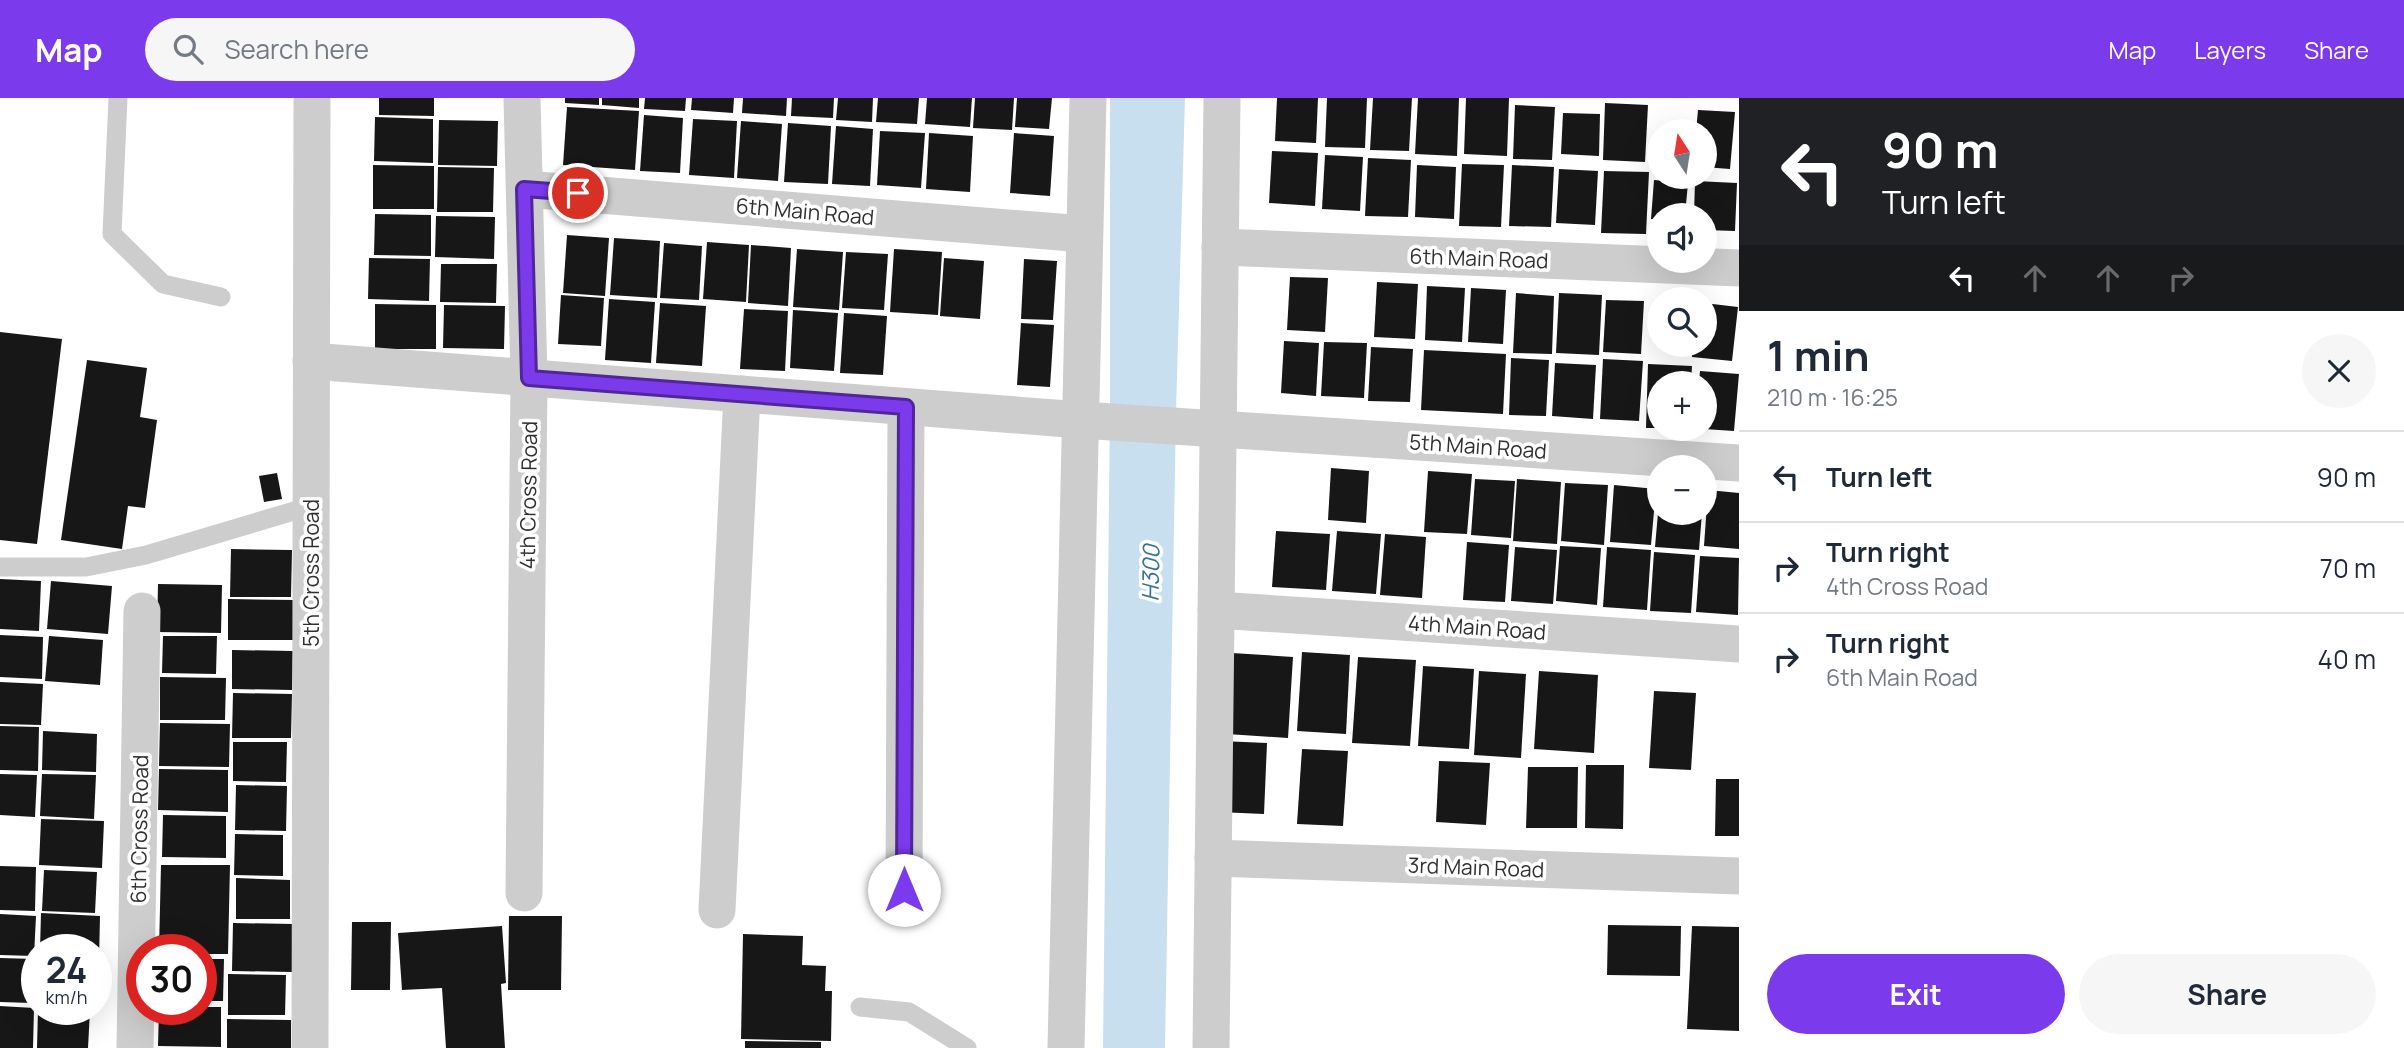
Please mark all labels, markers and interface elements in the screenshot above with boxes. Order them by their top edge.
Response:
search box [145,18,635,81]
text: Map [35,27,103,72]
icon: search [169,30,207,68]
text: Search here [225,31,369,67]
text: Map [2109,33,2156,66]
text: Layers [2194,33,2266,66]
text: Share [2304,33,2369,66]
text: 90 m [1882,116,1999,183]
north arrow [1647,119,1717,189]
map controls [1647,119,1717,525]
icon: left [1767,126,1858,217]
pin [548,163,608,223]
icon: arrive [559,174,597,212]
text: Turn left [1882,180,2006,224]
street label: 6th Main Road [735,191,875,231]
button: sound [1647,203,1717,273]
street label: 6th Main Road [1409,242,1549,274]
icon: left [1943,259,1981,297]
icon: ahead [2016,259,2054,297]
icon: ahead [2089,259,2127,297]
icon: right [2162,259,2200,297]
button: search [1647,287,1717,357]
text: 1 min [1767,326,1870,384]
button: close [2302,334,2376,408]
button: + [1647,371,1717,441]
text: 210 m · 16:25 [1767,381,1898,413]
street label: 4th Cross Road [513,421,543,569]
street label: 5th Main Road [1408,427,1548,465]
button: − [1647,455,1717,525]
icon: left [1767,458,1805,496]
text: Turn left [1826,459,1933,495]
text: 90 m [2317,459,2376,495]
street label: 5th Cross Road [297,499,325,647]
text: Turn right [1826,534,1950,570]
water label: H300 [1134,542,1167,602]
icon: right [1767,549,1805,587]
text: 70 m [2320,550,2376,586]
text: 4th Cross Road [1826,570,1988,602]
street label: 4th Main Road [1407,608,1547,646]
text: Turn right [1826,625,1950,661]
icon: right [1767,640,1805,678]
text: 40 m [2318,641,2376,677]
text: 6th Main Road [1826,661,1978,693]
street label: 6th Cross Road [124,754,154,904]
street label: 3rd Main Road [1407,851,1545,883]
position arrow [867,853,941,927]
speed limit sign: 30 [126,934,217,1025]
text: 24 [46,946,87,994]
button: Exit [1767,954,2065,1034]
button: Share [2079,954,2376,1034]
text: km/h [46,985,87,1009]

